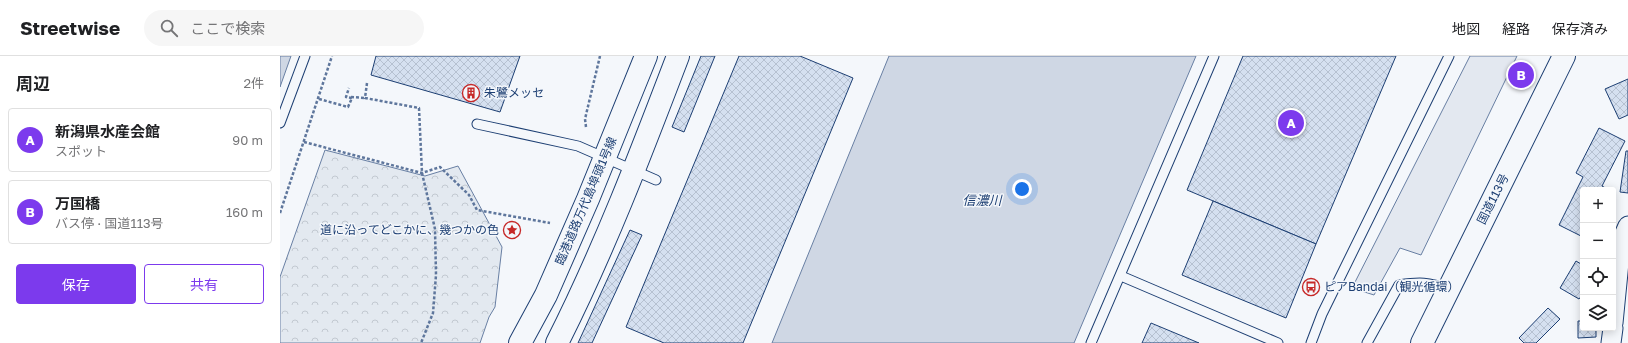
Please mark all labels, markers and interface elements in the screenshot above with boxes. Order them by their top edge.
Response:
search box [144,10,424,46]
text: Streetwise [20,16,120,39]
icon: search [158,17,180,39]
text: ここで検索 [190,19,265,37]
text: 地図 [1452,20,1480,37]
text: 経路 [1502,20,1530,37]
text: 保存済み [1552,20,1608,37]
pin: B [1508,60,1534,90]
text: 周辺 [16,73,50,94]
text: 2件 [243,75,264,91]
building icon: 朱鷺メッセ [461,83,481,103]
place label: 朱鷺メッセ [484,85,544,100]
pin: A [1278,108,1304,138]
text: 新潟県水産会館 [55,122,160,140]
text: A [25,132,35,148]
text: 90 m [232,132,263,148]
street label: 臨港道路万代島埠頭1号線 [552,134,619,267]
text: スポット [55,143,107,159]
street label: 国道113号 [1473,171,1512,227]
your location [1012,179,1032,199]
map controls [1580,187,1616,331]
button: + [1580,187,1616,223]
water label: 信濃川 [962,192,1003,208]
text: 万国橋 [55,194,100,212]
text: B [25,204,35,220]
text: 160 m [226,204,263,220]
text: バス停 · 国道113号 [55,215,164,231]
place icon: 道に沿ってどこかに、幾つかの色 [502,220,522,240]
place label: 道に沿ってどこかに、幾つかの色 [320,222,499,237]
button: − [1580,223,1616,259]
button: locate [1580,259,1616,295]
button: 保存 [16,264,136,304]
button: 共有 [144,264,264,304]
bus stop icon: ピアBandai（観光循環） [1301,277,1321,297]
place label: ピアBandai（観光循環） [1324,279,1460,294]
button: layers [1580,295,1616,331]

